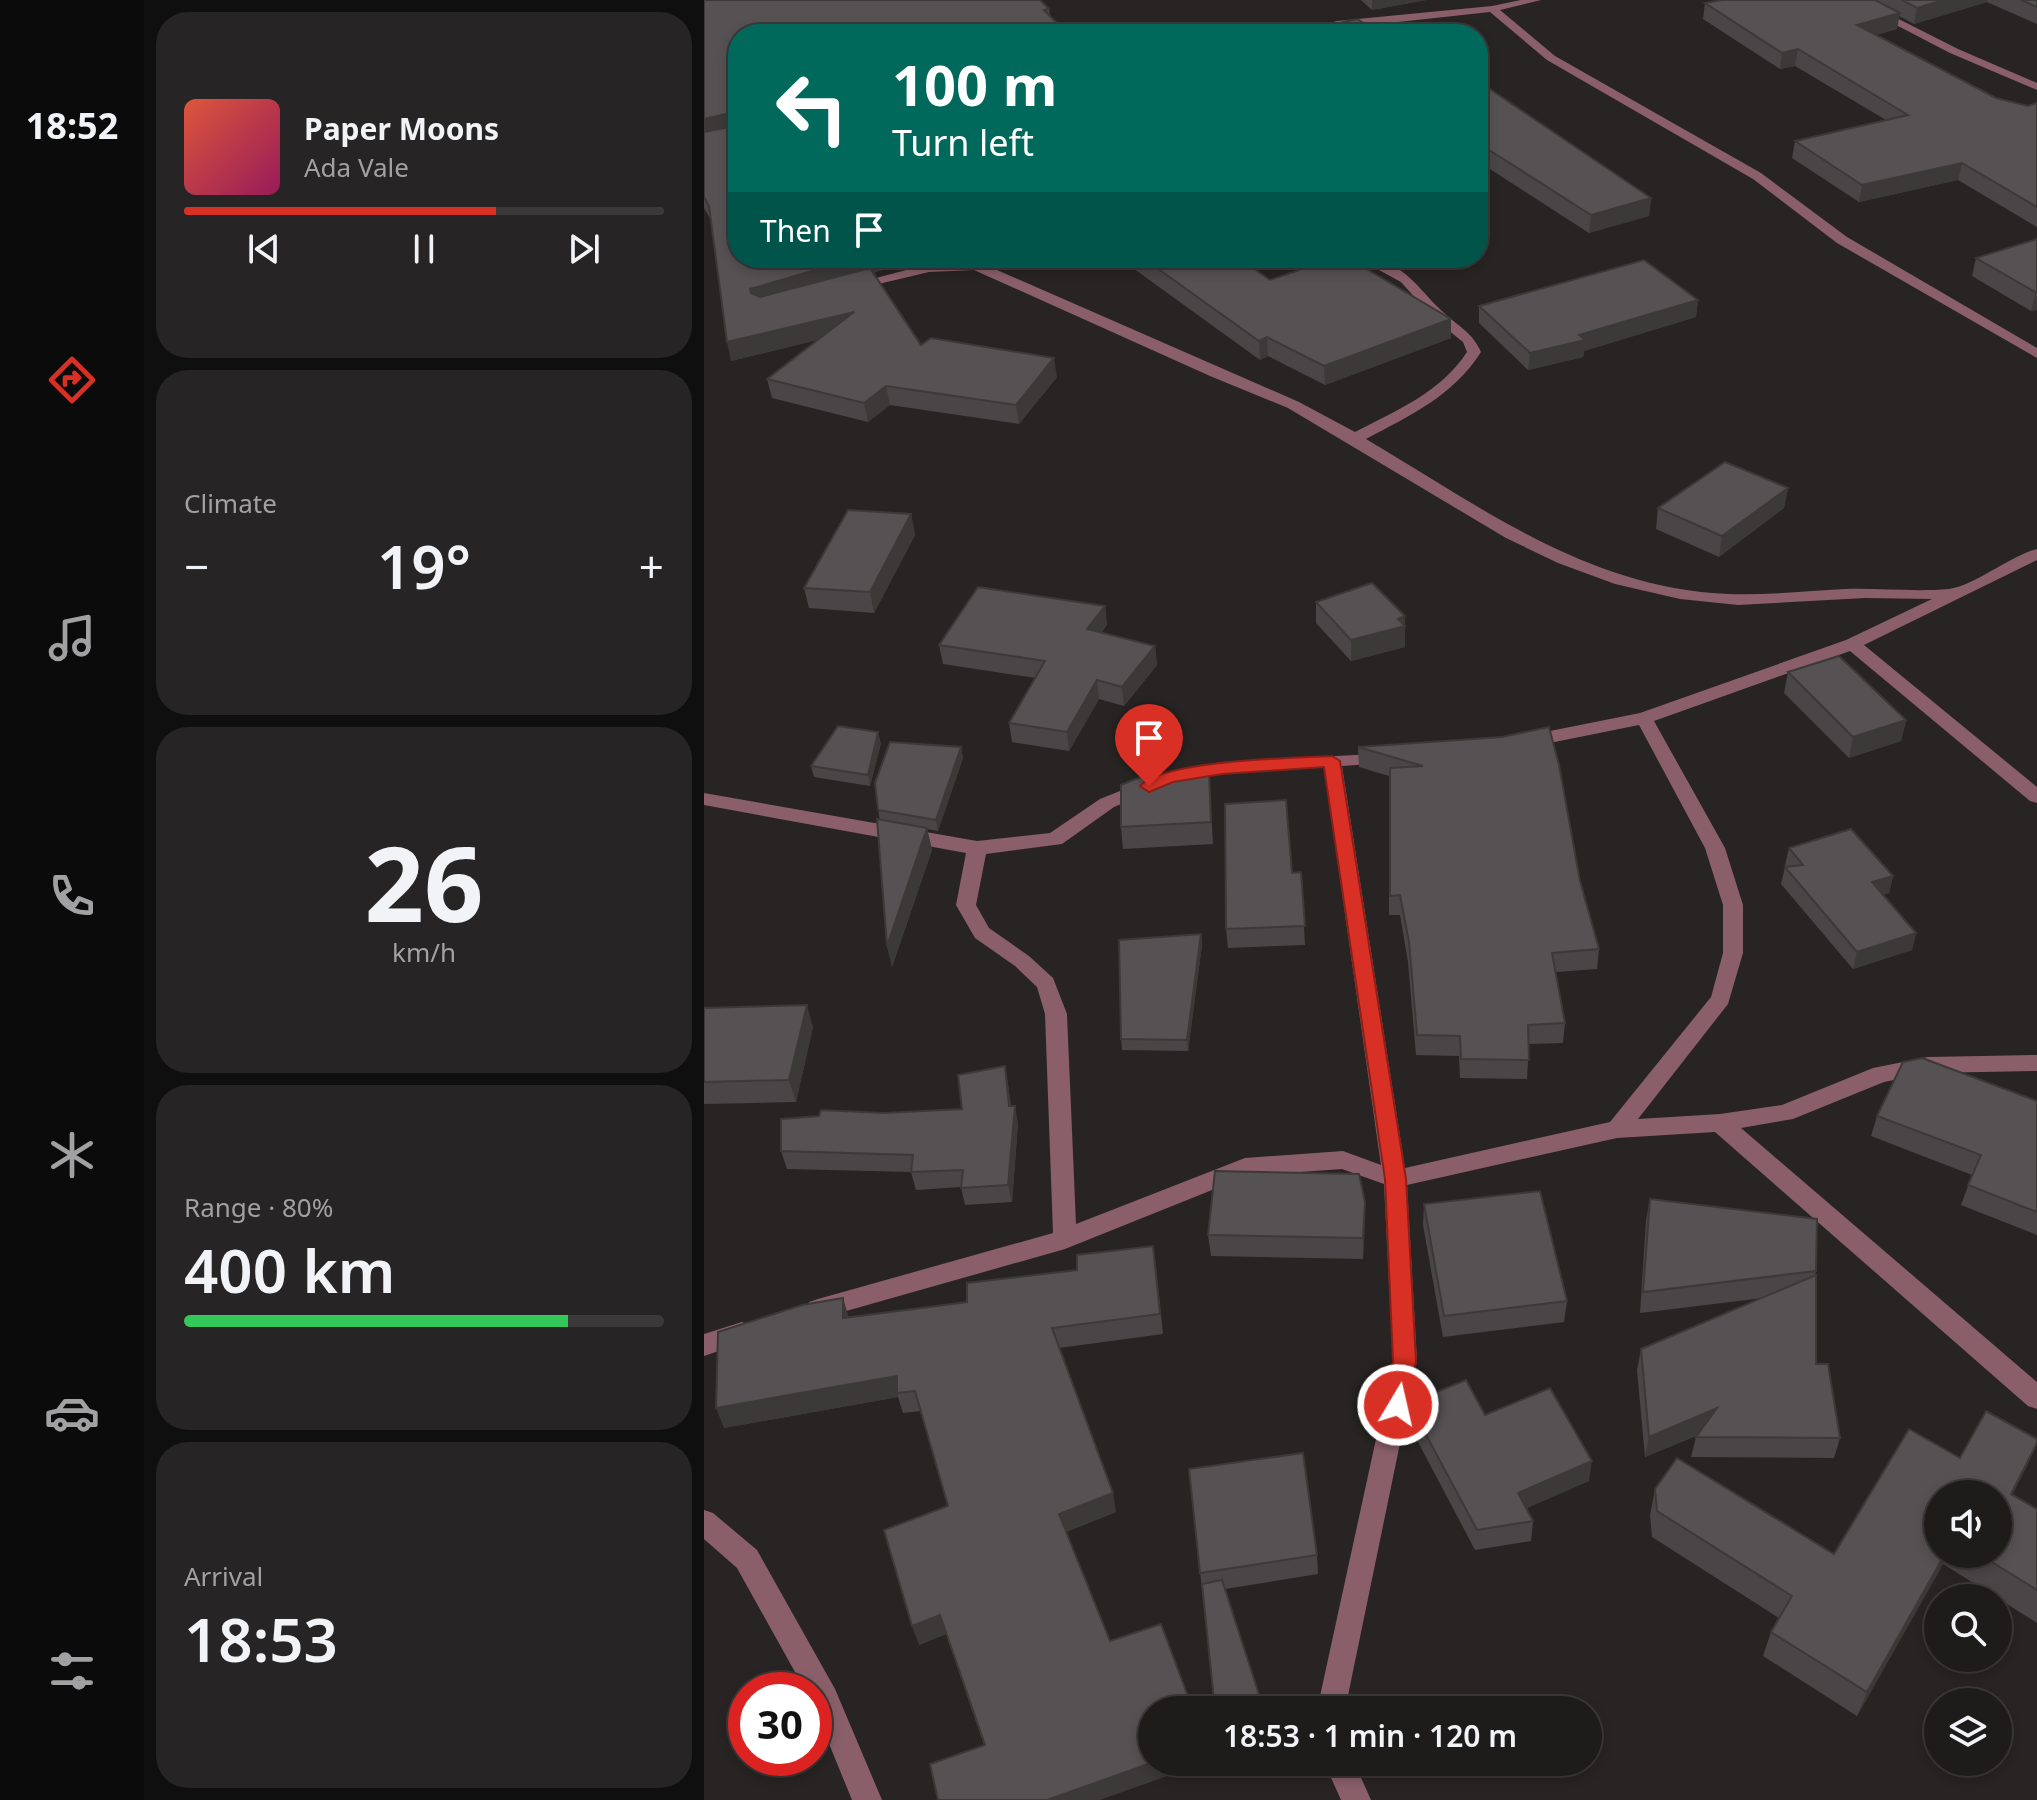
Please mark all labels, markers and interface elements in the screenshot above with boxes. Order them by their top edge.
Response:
text: 100 m [892,46,1057,122]
icon: left [760,56,864,160]
text: 18:52 [26,101,118,150]
text: Paper Moons [304,108,499,149]
text: Turn left [892,118,1034,167]
text: Ada Vale [304,149,409,185]
icon: arrive [847,208,891,252]
text: Then [760,210,831,251]
icon: previous [242,227,286,271]
icon: pause [402,227,446,271]
icon: next [562,227,606,271]
icon: directions [44,352,100,408]
text: Climate [184,485,277,521]
text: 19° [377,525,471,607]
text: − [184,536,209,596]
text: + [639,536,664,596]
icon: music [44,610,100,666]
pin [1115,704,1183,786]
icon: arrive [1127,716,1171,760]
text: 26 [365,811,483,952]
icon: phone [44,868,100,924]
text: km/h [392,934,456,970]
icon: climate [44,1127,100,1183]
text: Range · 80% [184,1189,333,1225]
text: 400 km [184,1229,395,1311]
position arrow [1356,1363,1440,1447]
icon: car [44,1385,100,1441]
map controls [1924,1480,2012,1776]
button: sound [1924,1480,2012,1568]
text: Arrival [184,1558,263,1594]
button: search [1924,1584,2012,1672]
text: 18:53 [184,1598,338,1680]
icon: filters [44,1643,100,1699]
speed limit sign: 30 [728,1672,832,1776]
button: layers [1924,1688,2012,1776]
text: 18:53 · 1 min · 120 m [1223,1715,1517,1756]

